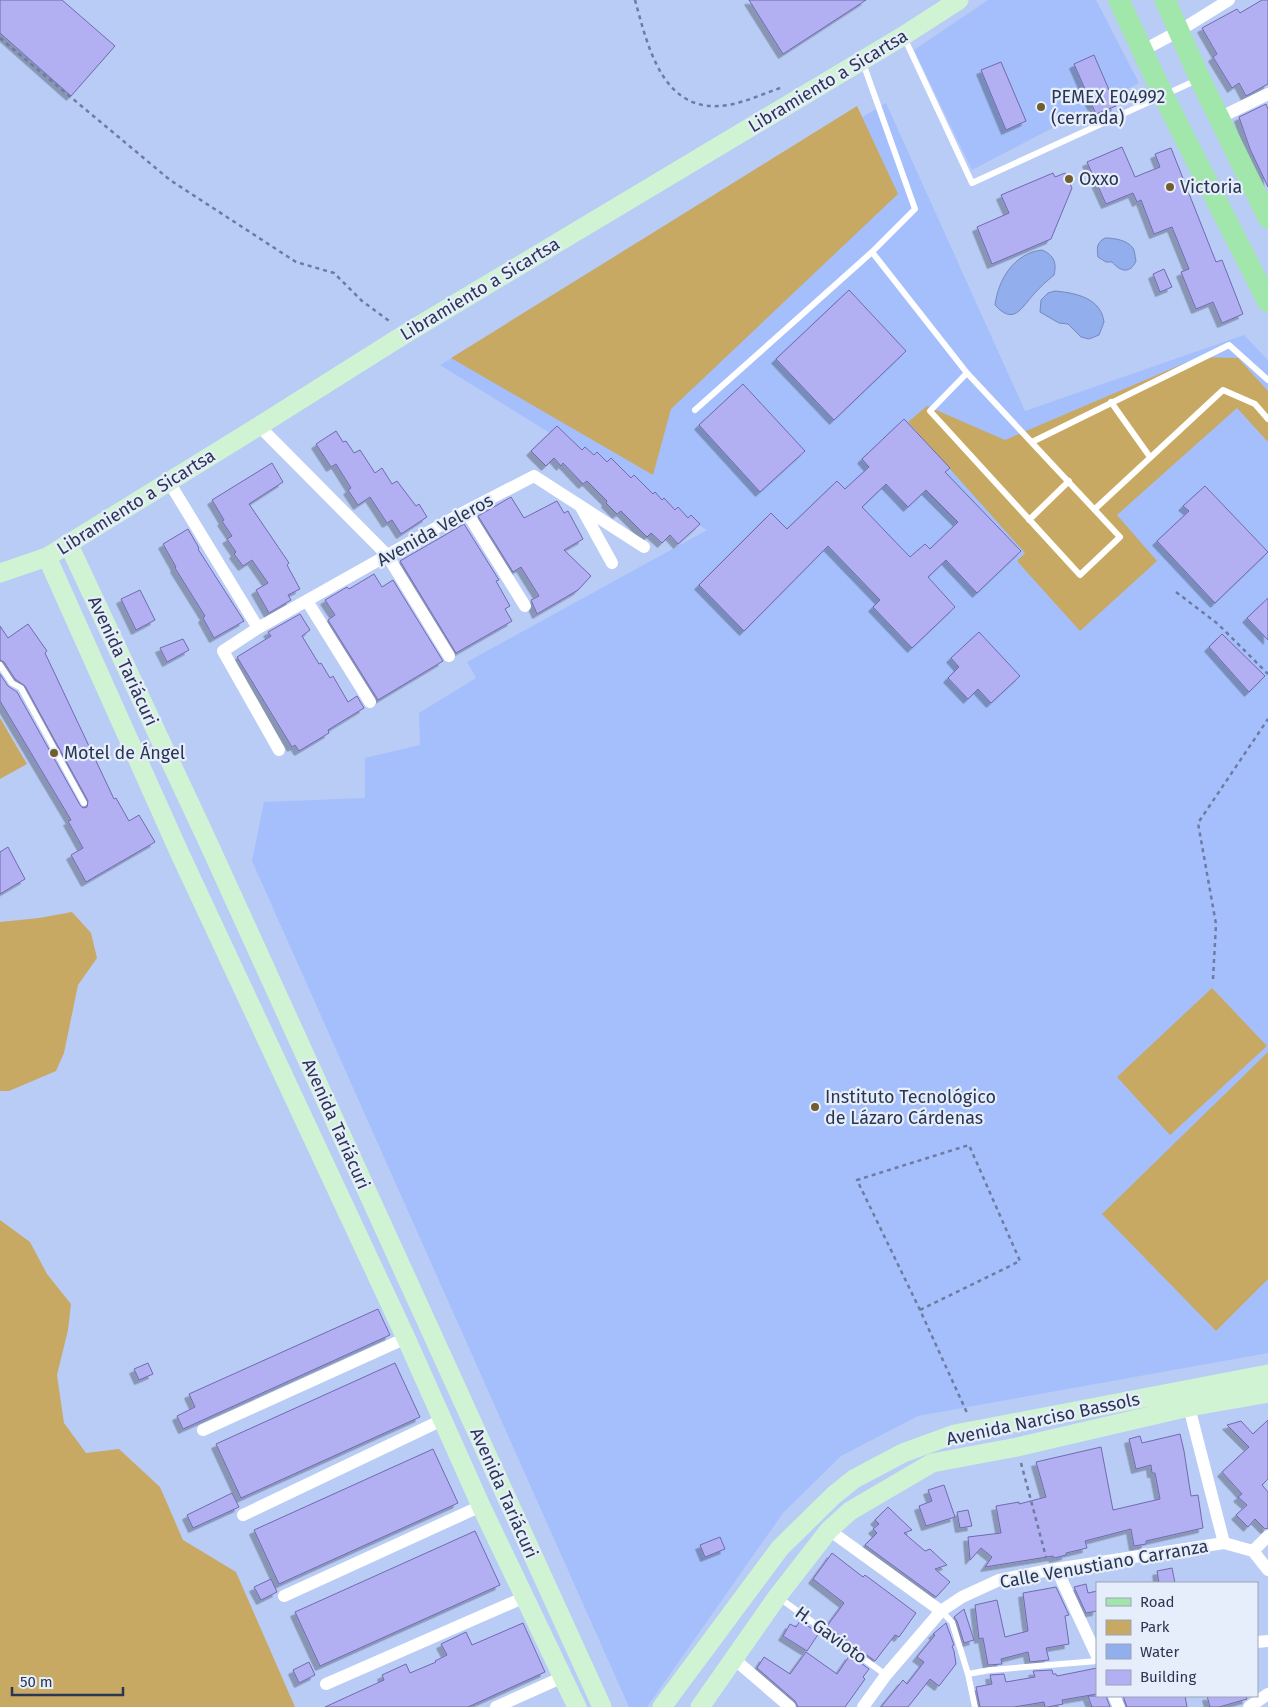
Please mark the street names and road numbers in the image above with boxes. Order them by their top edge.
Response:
street label: Libramiento a Sicartsa [744,25,912,137]
street label: Libramiento a Sicartsa [396,233,564,345]
street label: Libramiento a Sicartsa [53,444,219,560]
street label: Avenida Veleros [373,489,497,571]
street label: Avenida Tariácuri [83,593,163,729]
street label: Avenida Tariácuri [297,1055,375,1193]
street label: Avenida Narciso Bassols [944,1388,1142,1450]
street label: Avenida Tariácuri [465,1424,543,1562]
street label: Calle Venustiano Carranza [998,1535,1210,1593]
street label: H. Gavioto [791,1602,871,1668]

